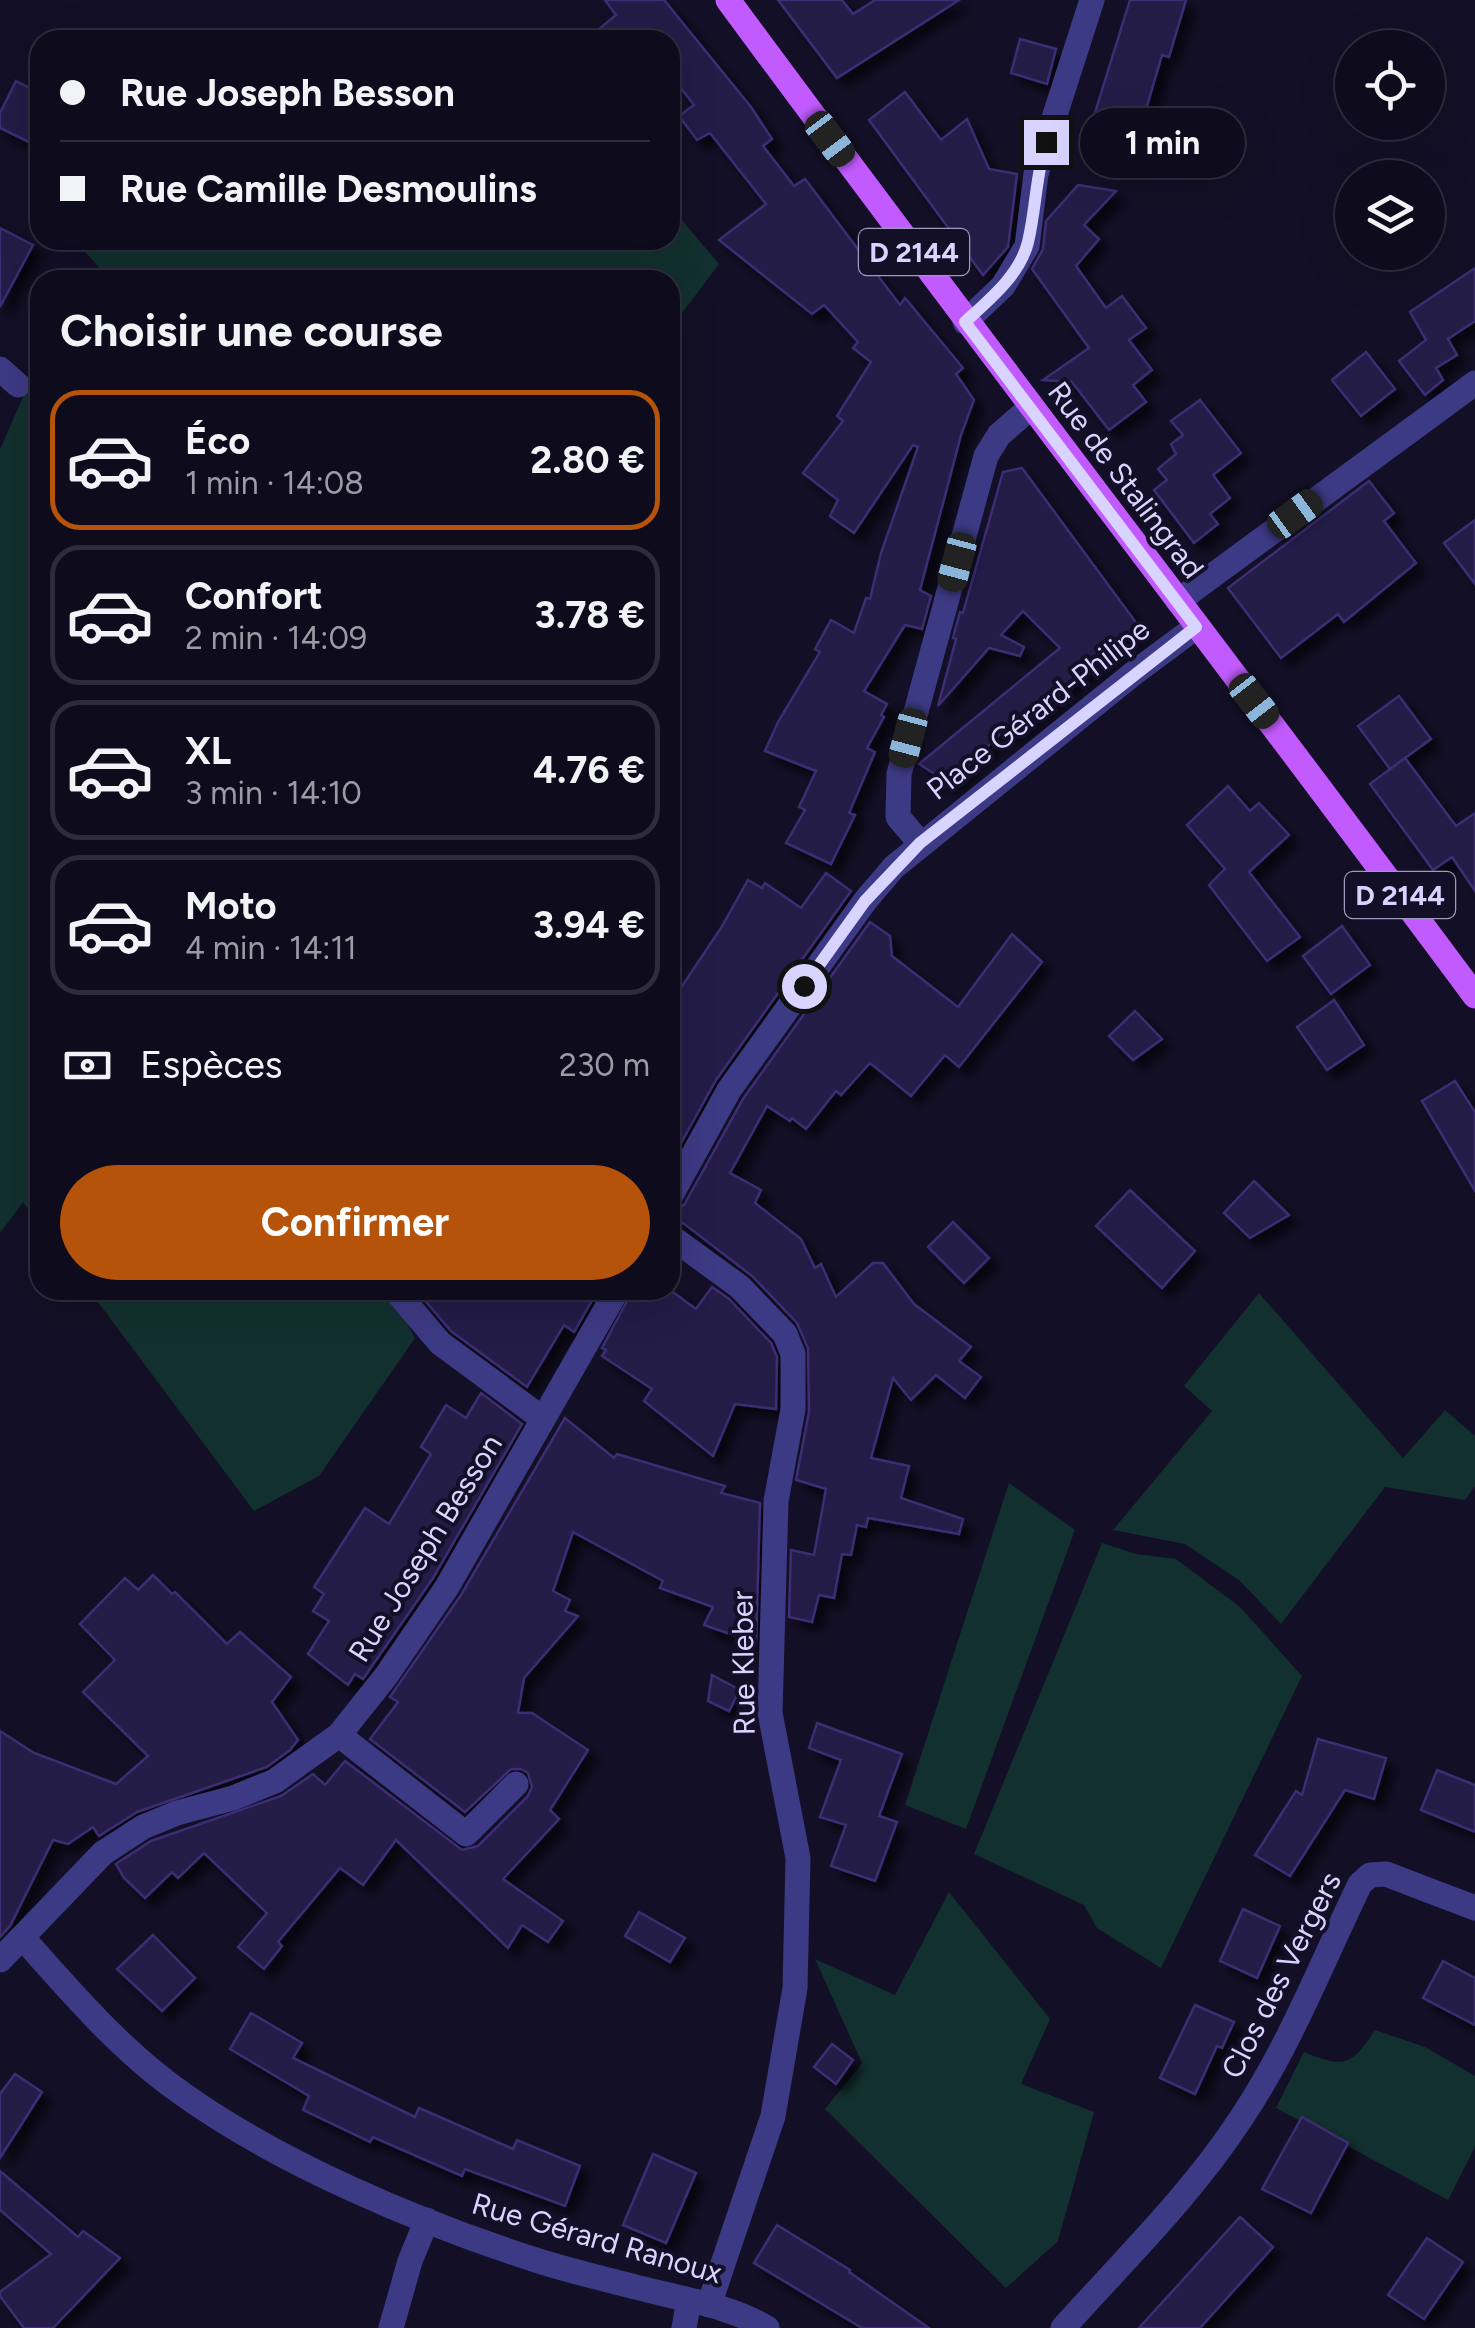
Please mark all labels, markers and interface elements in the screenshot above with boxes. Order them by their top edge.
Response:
map controls [1335,30,1445,270]
button: locate [1335,30,1445,140]
text: Rue Joseph Besson [120,70,455,116]
car [800,106,860,172]
callout: 1 min [1081,107,1246,177]
route end [1024,120,1069,165]
text: 1 min [1125,124,1200,162]
button: layers [1335,160,1445,270]
text: Rue Camille Desmoulins [120,166,537,212]
road number: D 2144 [859,229,969,275]
text: Choisir une course [60,303,443,357]
street label: Rue de Stalingrad [1040,374,1212,586]
icon: car [65,415,155,505]
text: Éco [185,418,250,464]
text: 2.80 € [530,437,645,483]
text: 1 min · 14:08 [185,464,364,502]
car [1262,484,1328,544]
car [935,529,979,595]
icon: car [65,570,155,660]
text: Confort [185,573,322,619]
text: 3.78 € [535,592,645,638]
street label: Place Gérard-Philipe [919,610,1157,808]
text: 2 min · 14:09 [185,619,367,657]
car [1224,668,1284,734]
car [886,705,930,771]
icon: car [65,725,155,815]
text: XL [185,728,231,774]
text: 4.76 € [533,747,645,793]
text: 3 min · 14:10 [185,774,362,812]
road number: D 2144 [1345,872,1455,918]
icon: car [65,880,155,970]
text: Moto [185,883,277,929]
text: 3.94 € [533,902,645,948]
text: 4 min · 14:11 [185,929,357,967]
route start [782,964,827,1009]
icon: cash [60,1038,115,1093]
text: Espèces [140,1042,282,1088]
text: 230 m [559,1046,650,1084]
button: Confirmer [60,1165,650,1280]
street label: Rue Joseph Besson [340,1427,510,1669]
street label: Rue Kleber [723,1590,763,1736]
street label: Clos des Vergers [1213,1866,1349,2084]
street label: Rue Gérard Ranoux [468,2185,726,2291]

